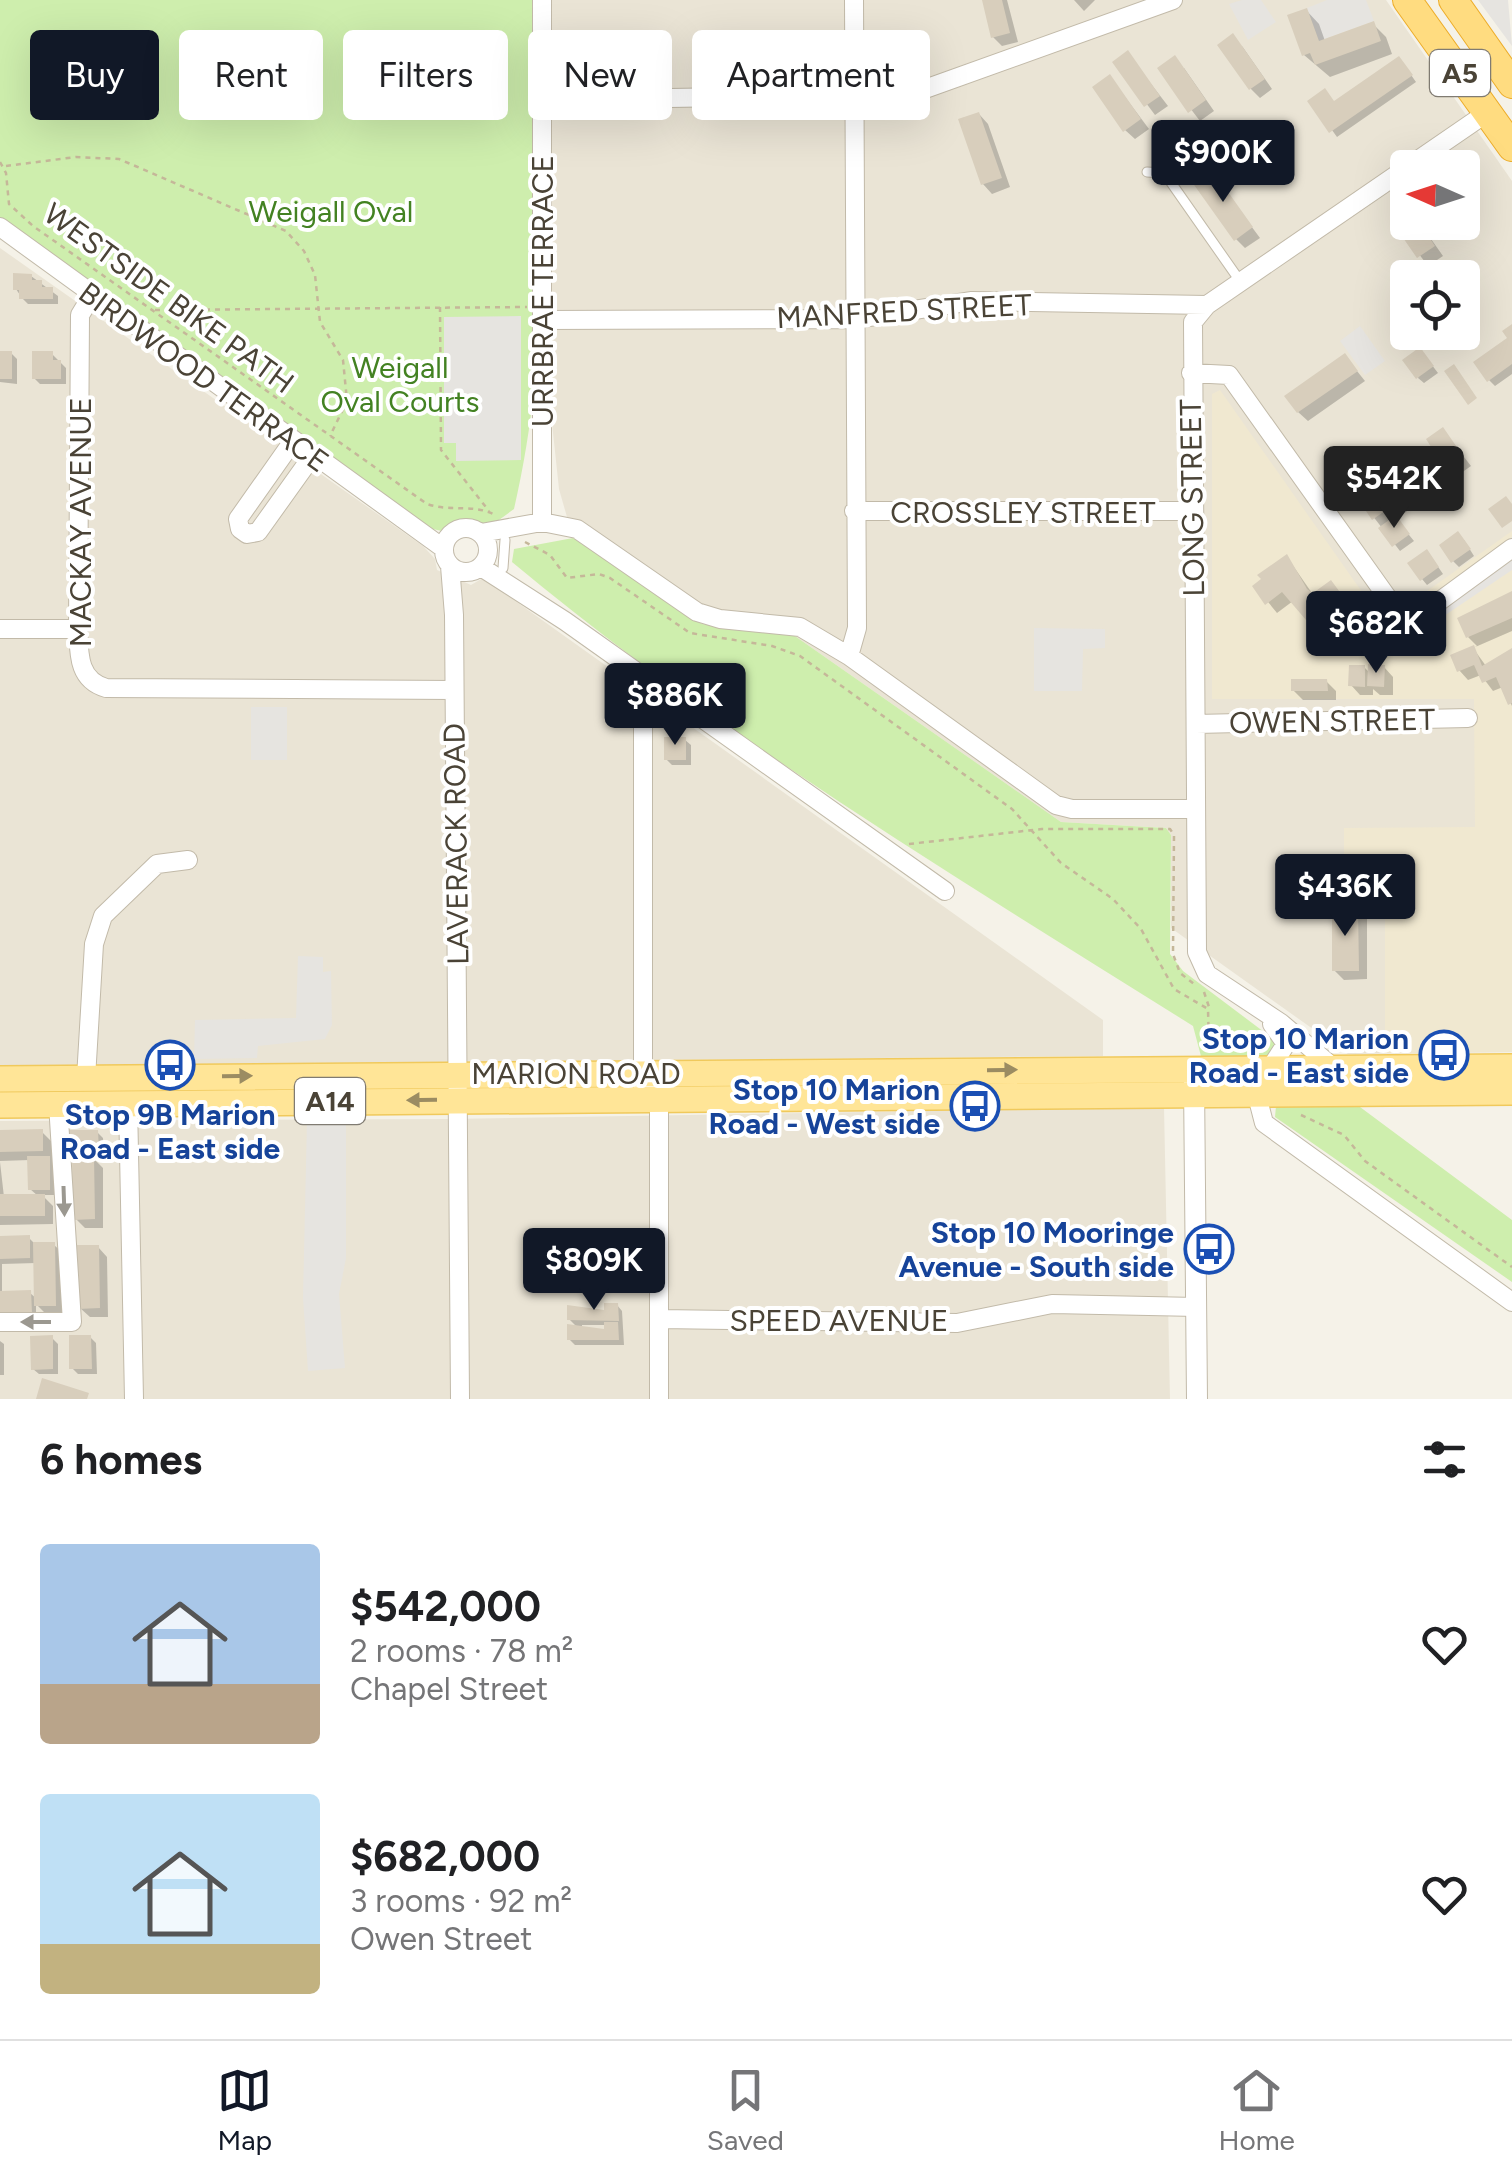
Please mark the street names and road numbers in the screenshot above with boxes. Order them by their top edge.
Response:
road number: A5 [1430,50,1490,96]
street label: URRBRAE TERRACE [524,155,561,427]
street label: WESTSIDE BIKE PATH [37,195,301,401]
street label: BIRDWOOD TERRACE [72,274,336,480]
street label: MANFRED STREET [775,286,1033,336]
street label: MACKAY AVENUE [62,397,99,647]
street label: LONG STREET [1172,398,1212,597]
street label: CROSSLEY STREET [890,494,1156,531]
street label: OWEN STREET [1229,701,1436,741]
street label: LAVERACK ROAD [435,723,477,965]
street label: MARION ROAD [471,1055,681,1092]
road number: A14 [295,1078,365,1124]
street label: SPEED AVENUE [729,1302,949,1339]

